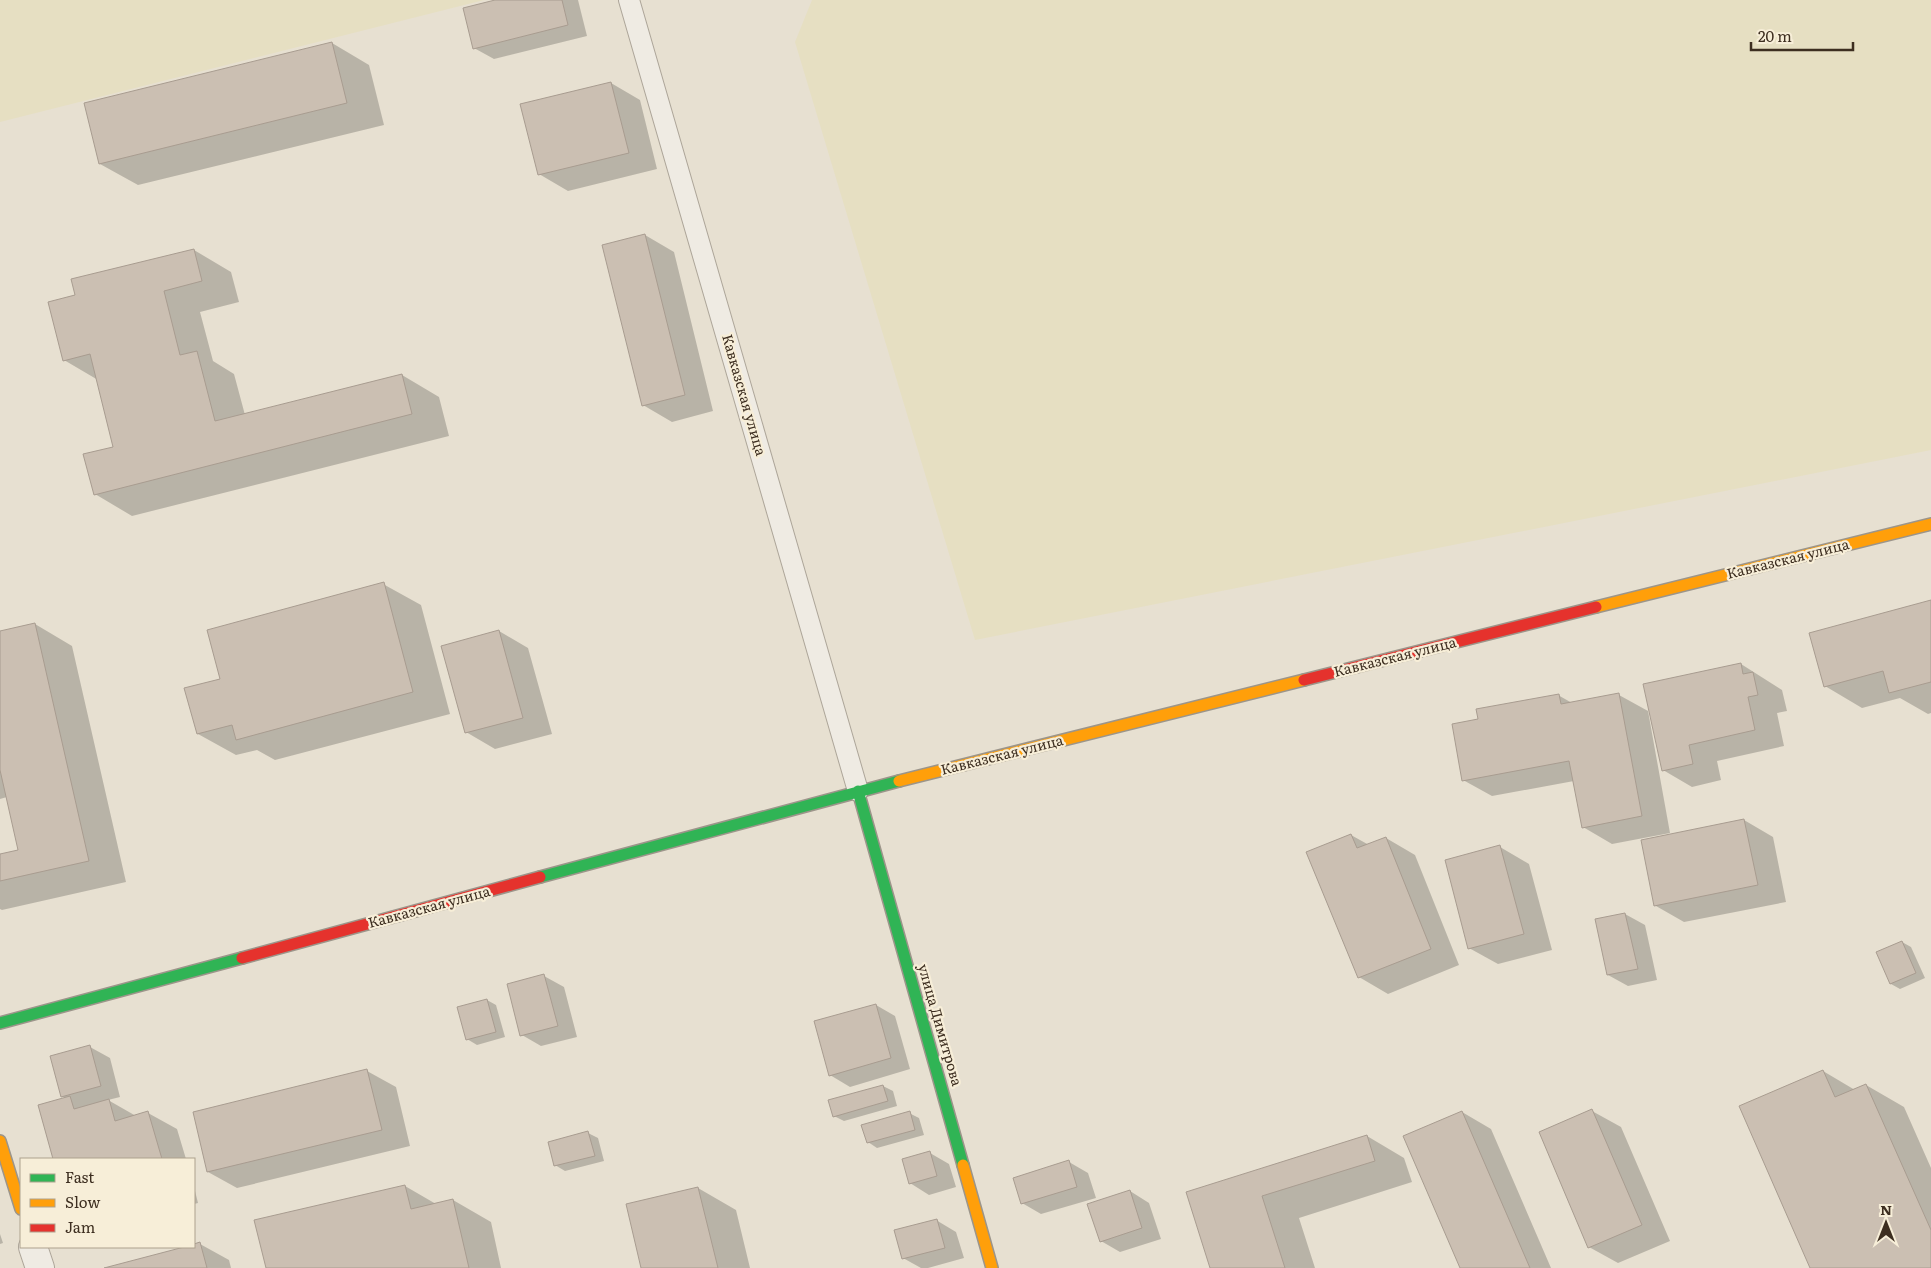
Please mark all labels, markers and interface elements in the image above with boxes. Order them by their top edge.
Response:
scale bar [1751,20,1854,52]
text: 20 m [1758,24,1792,47]
street label: Кавказская улица [718,332,772,458]
street label: Кавказская улица [1724,533,1852,583]
street label: Кавказская улица [1331,631,1459,681]
street label: Кавказская улица [938,729,1066,779]
street label: Кавказская улица [366,880,492,932]
street label: улица Димитрова [914,961,968,1089]
legend [20,1158,195,1248]
text: Fast [65,1165,94,1188]
text: Slow [65,1190,100,1213]
north arrow [1861,1198,1911,1248]
text: N [1880,1199,1892,1219]
text: Jam [65,1215,96,1238]

